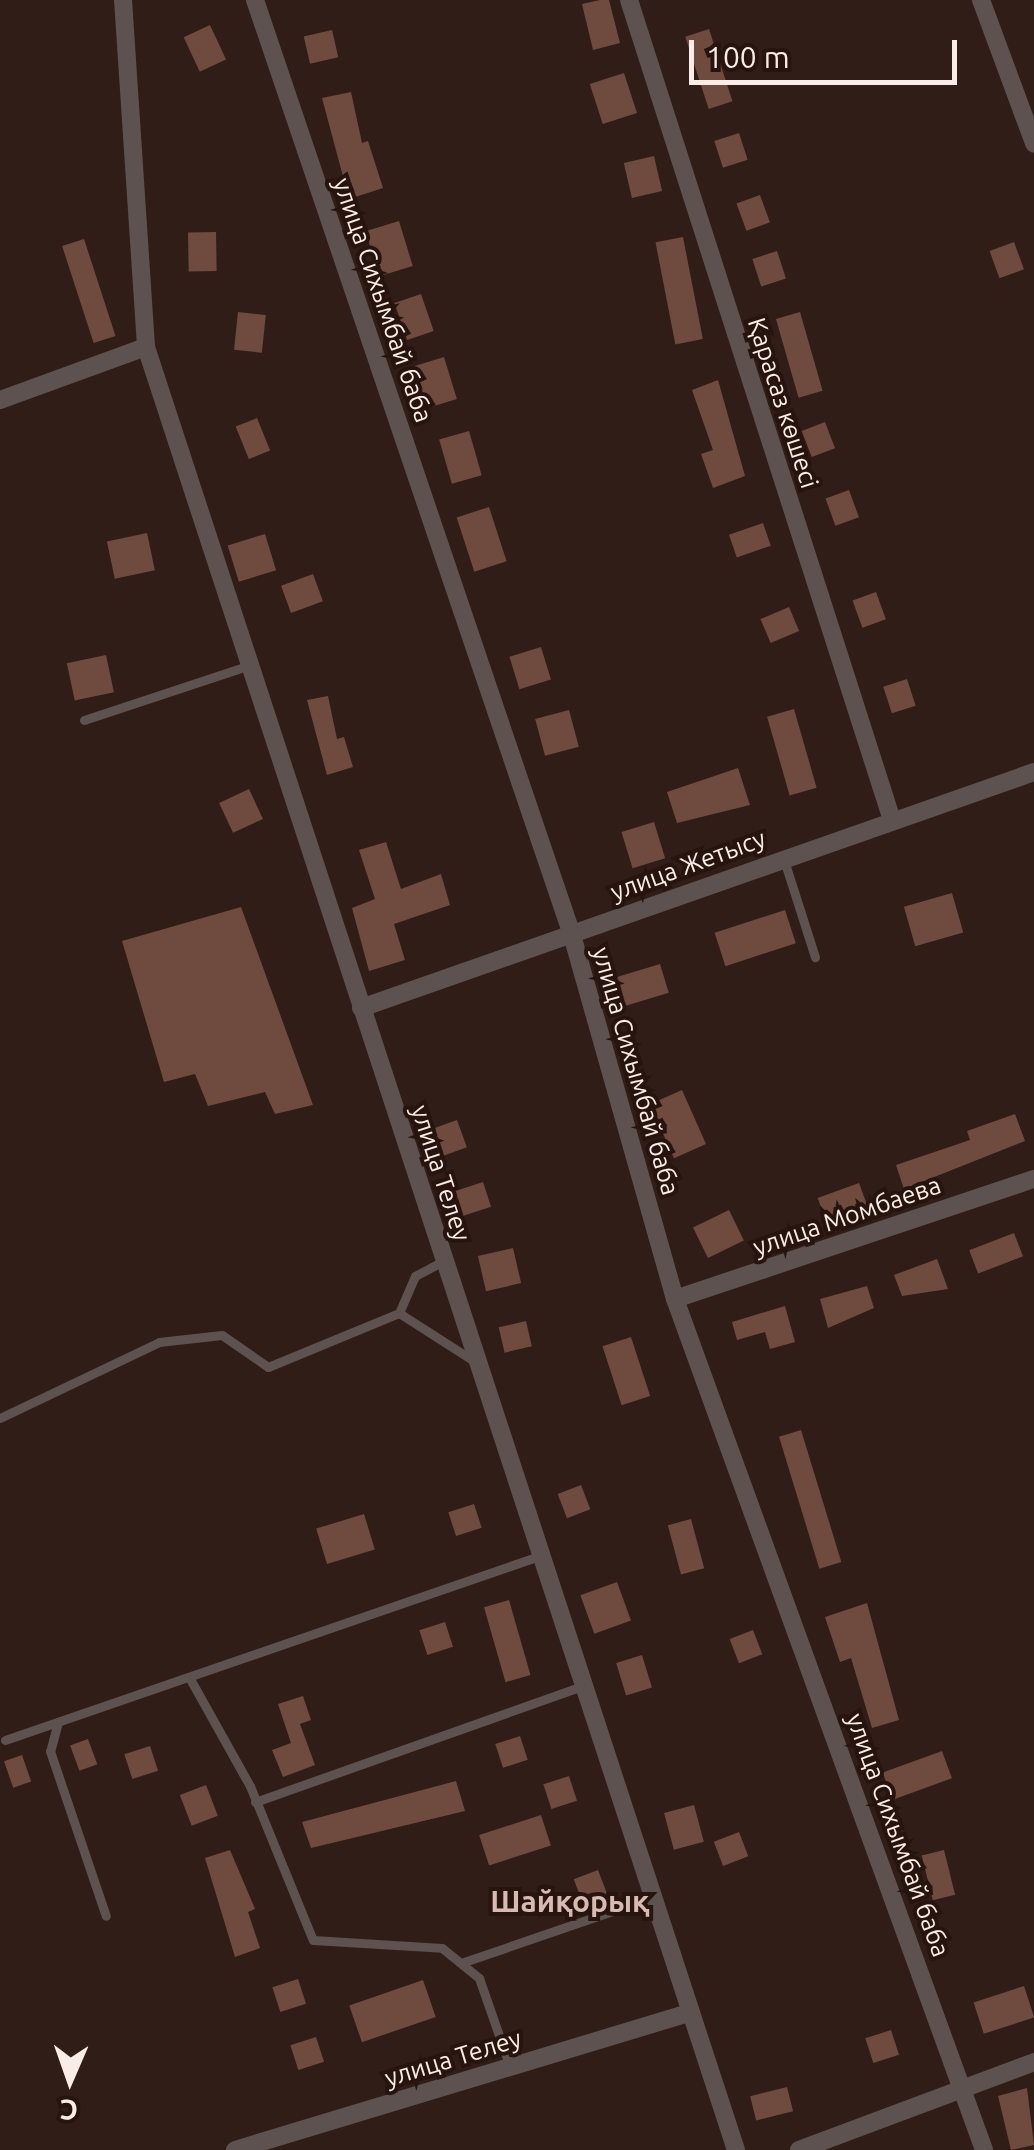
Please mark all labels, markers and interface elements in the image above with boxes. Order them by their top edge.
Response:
scale bar [694,20,962,82]
text: 100 m [706,40,790,74]
street label: улица Сихымбай баба [327,174,439,426]
street label: Қарасаз көшесі [741,314,825,492]
street label: улица Жетысу [606,823,770,907]
street label: улица Сихымбай баба [586,944,686,1198]
street label: улица Телеу [405,1101,477,1245]
street label: улица Момбаева [749,1170,945,1262]
street label: улица Сихымбай баба [840,1709,956,1961]
district label: Шайқорық [490,1883,650,1919]
street label: улица Телеу [381,2023,525,2093]
north arrow [20,2030,120,2130]
text: С [59,2095,78,2126]

